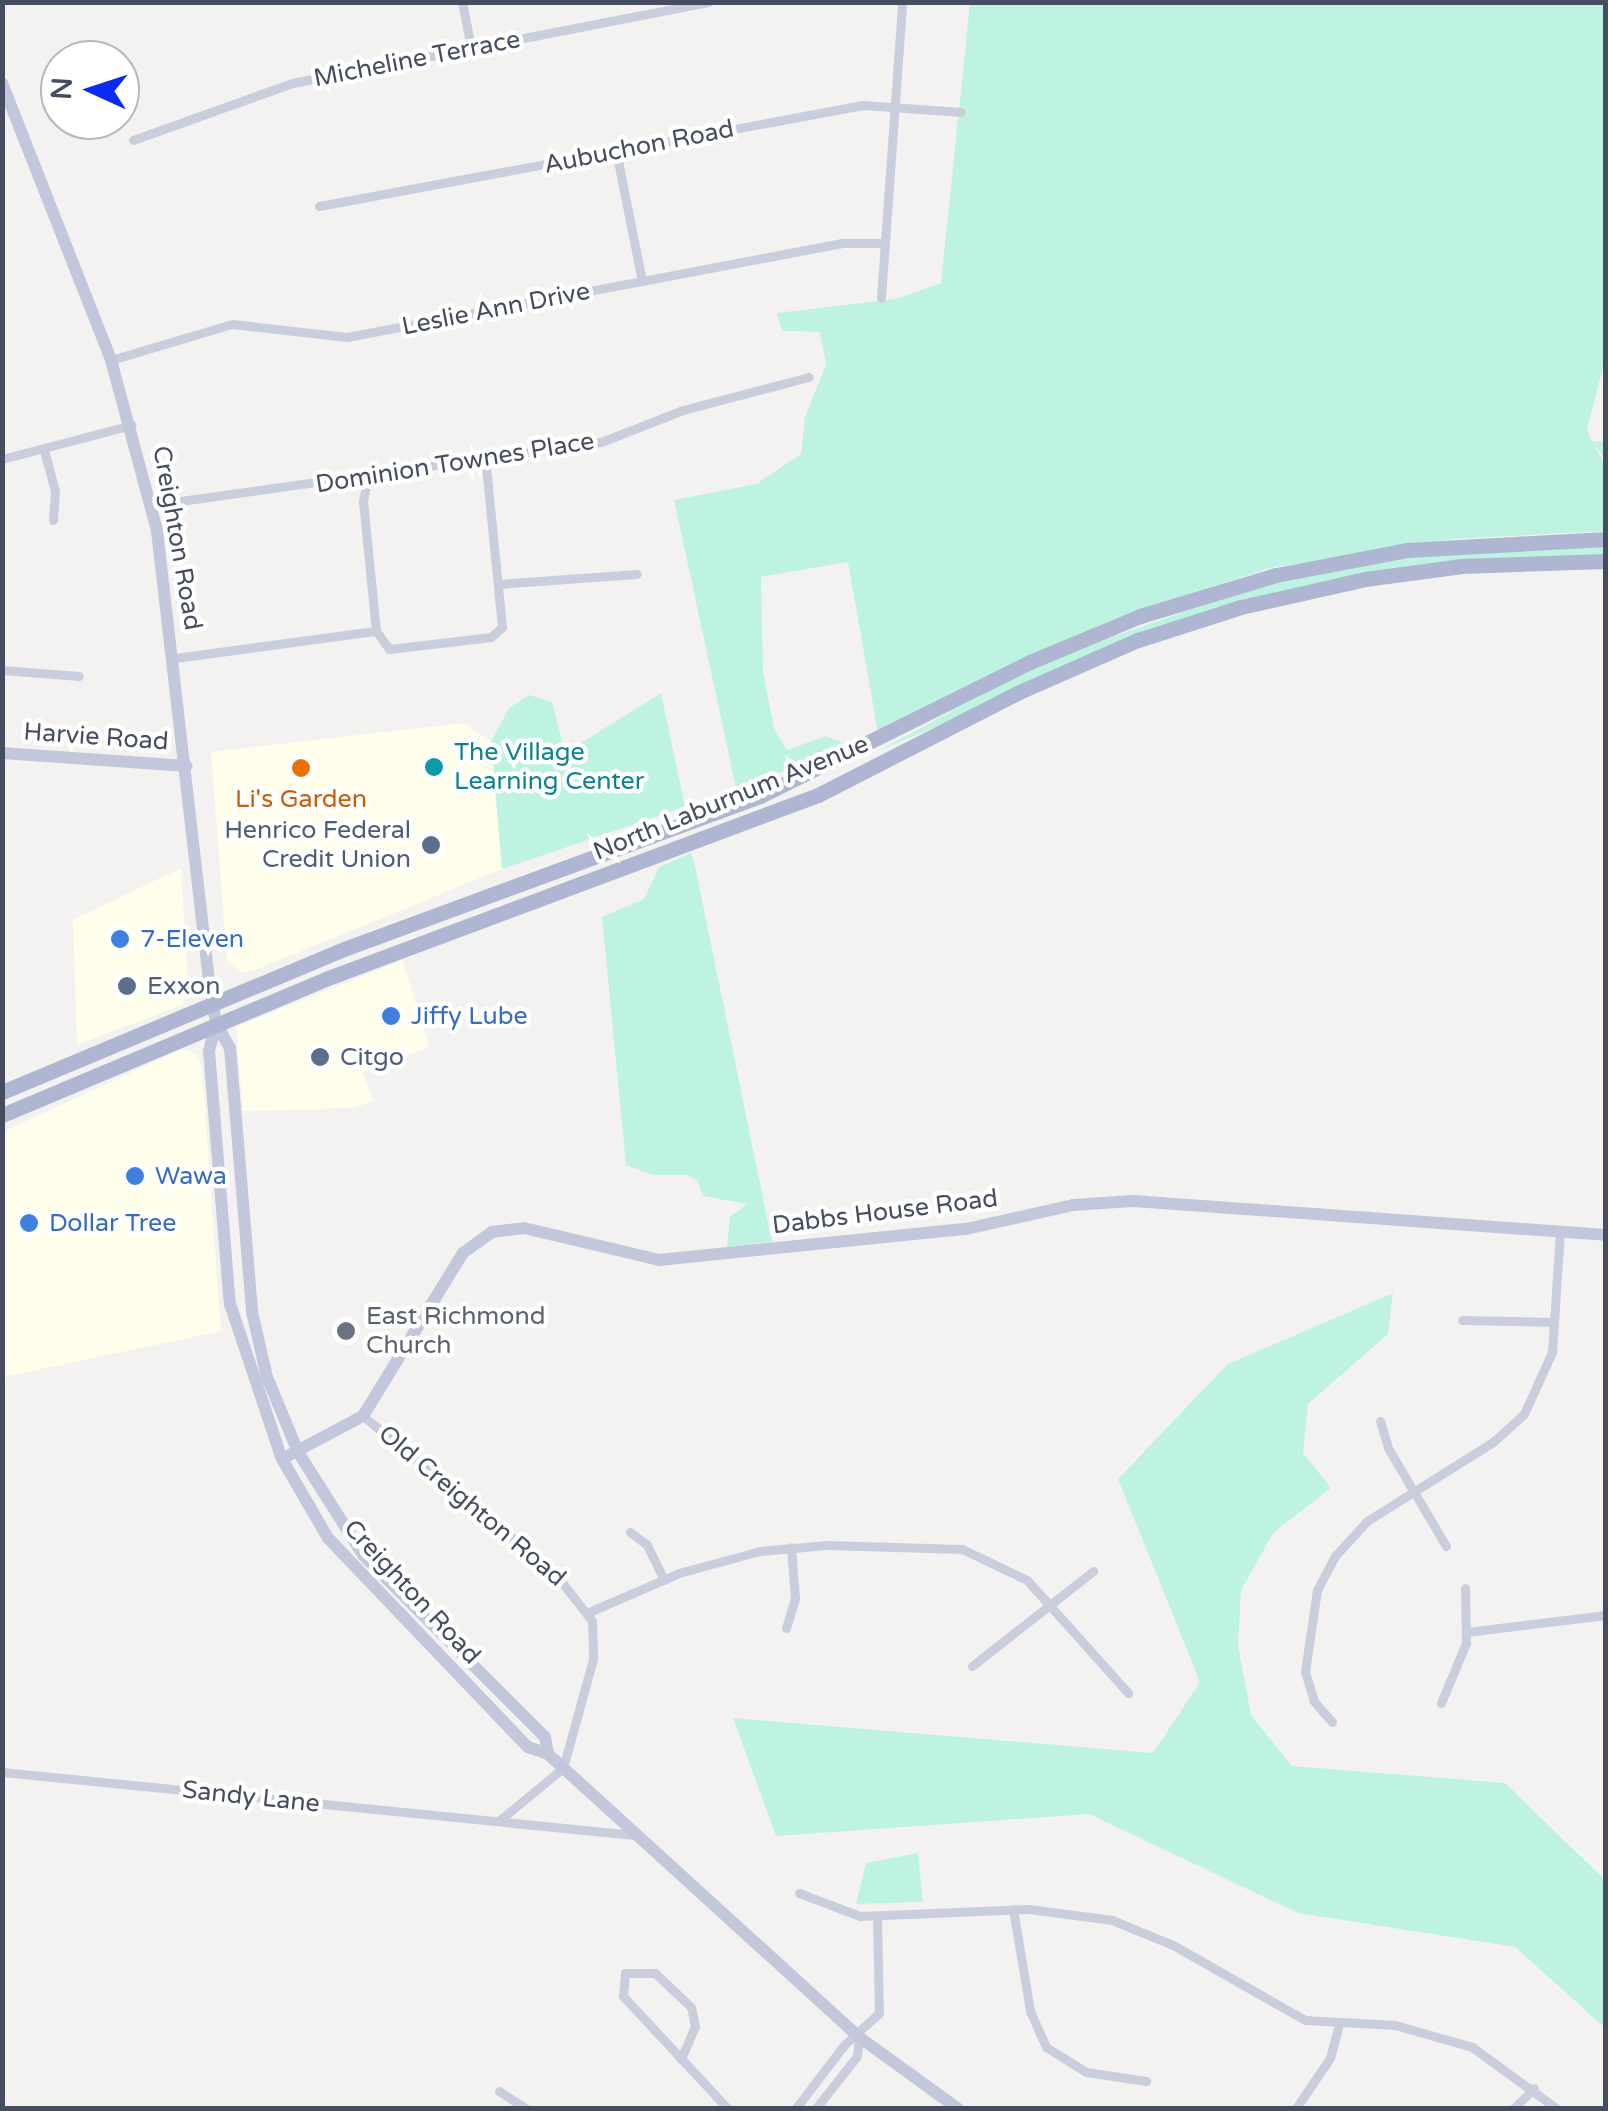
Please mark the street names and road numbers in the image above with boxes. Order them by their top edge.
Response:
street label: Micheline Terrace [311,24,523,94]
street label: Aubuchon Road [541,114,737,180]
street label: Leslie Ann Drive [400,276,592,342]
street label: Dominion Townes Place [314,426,596,500]
street label: Creighton Road [146,444,208,632]
street label: Harvie Road [22,717,170,757]
street label: North Laburnum Avenue [589,729,873,867]
street label: Dabbs House Road [770,1183,1000,1241]
street label: Old Creighton Road [372,1419,572,1593]
street label: Creighton Road [337,1514,487,1670]
street label: Sandy Lane [181,1775,321,1819]

